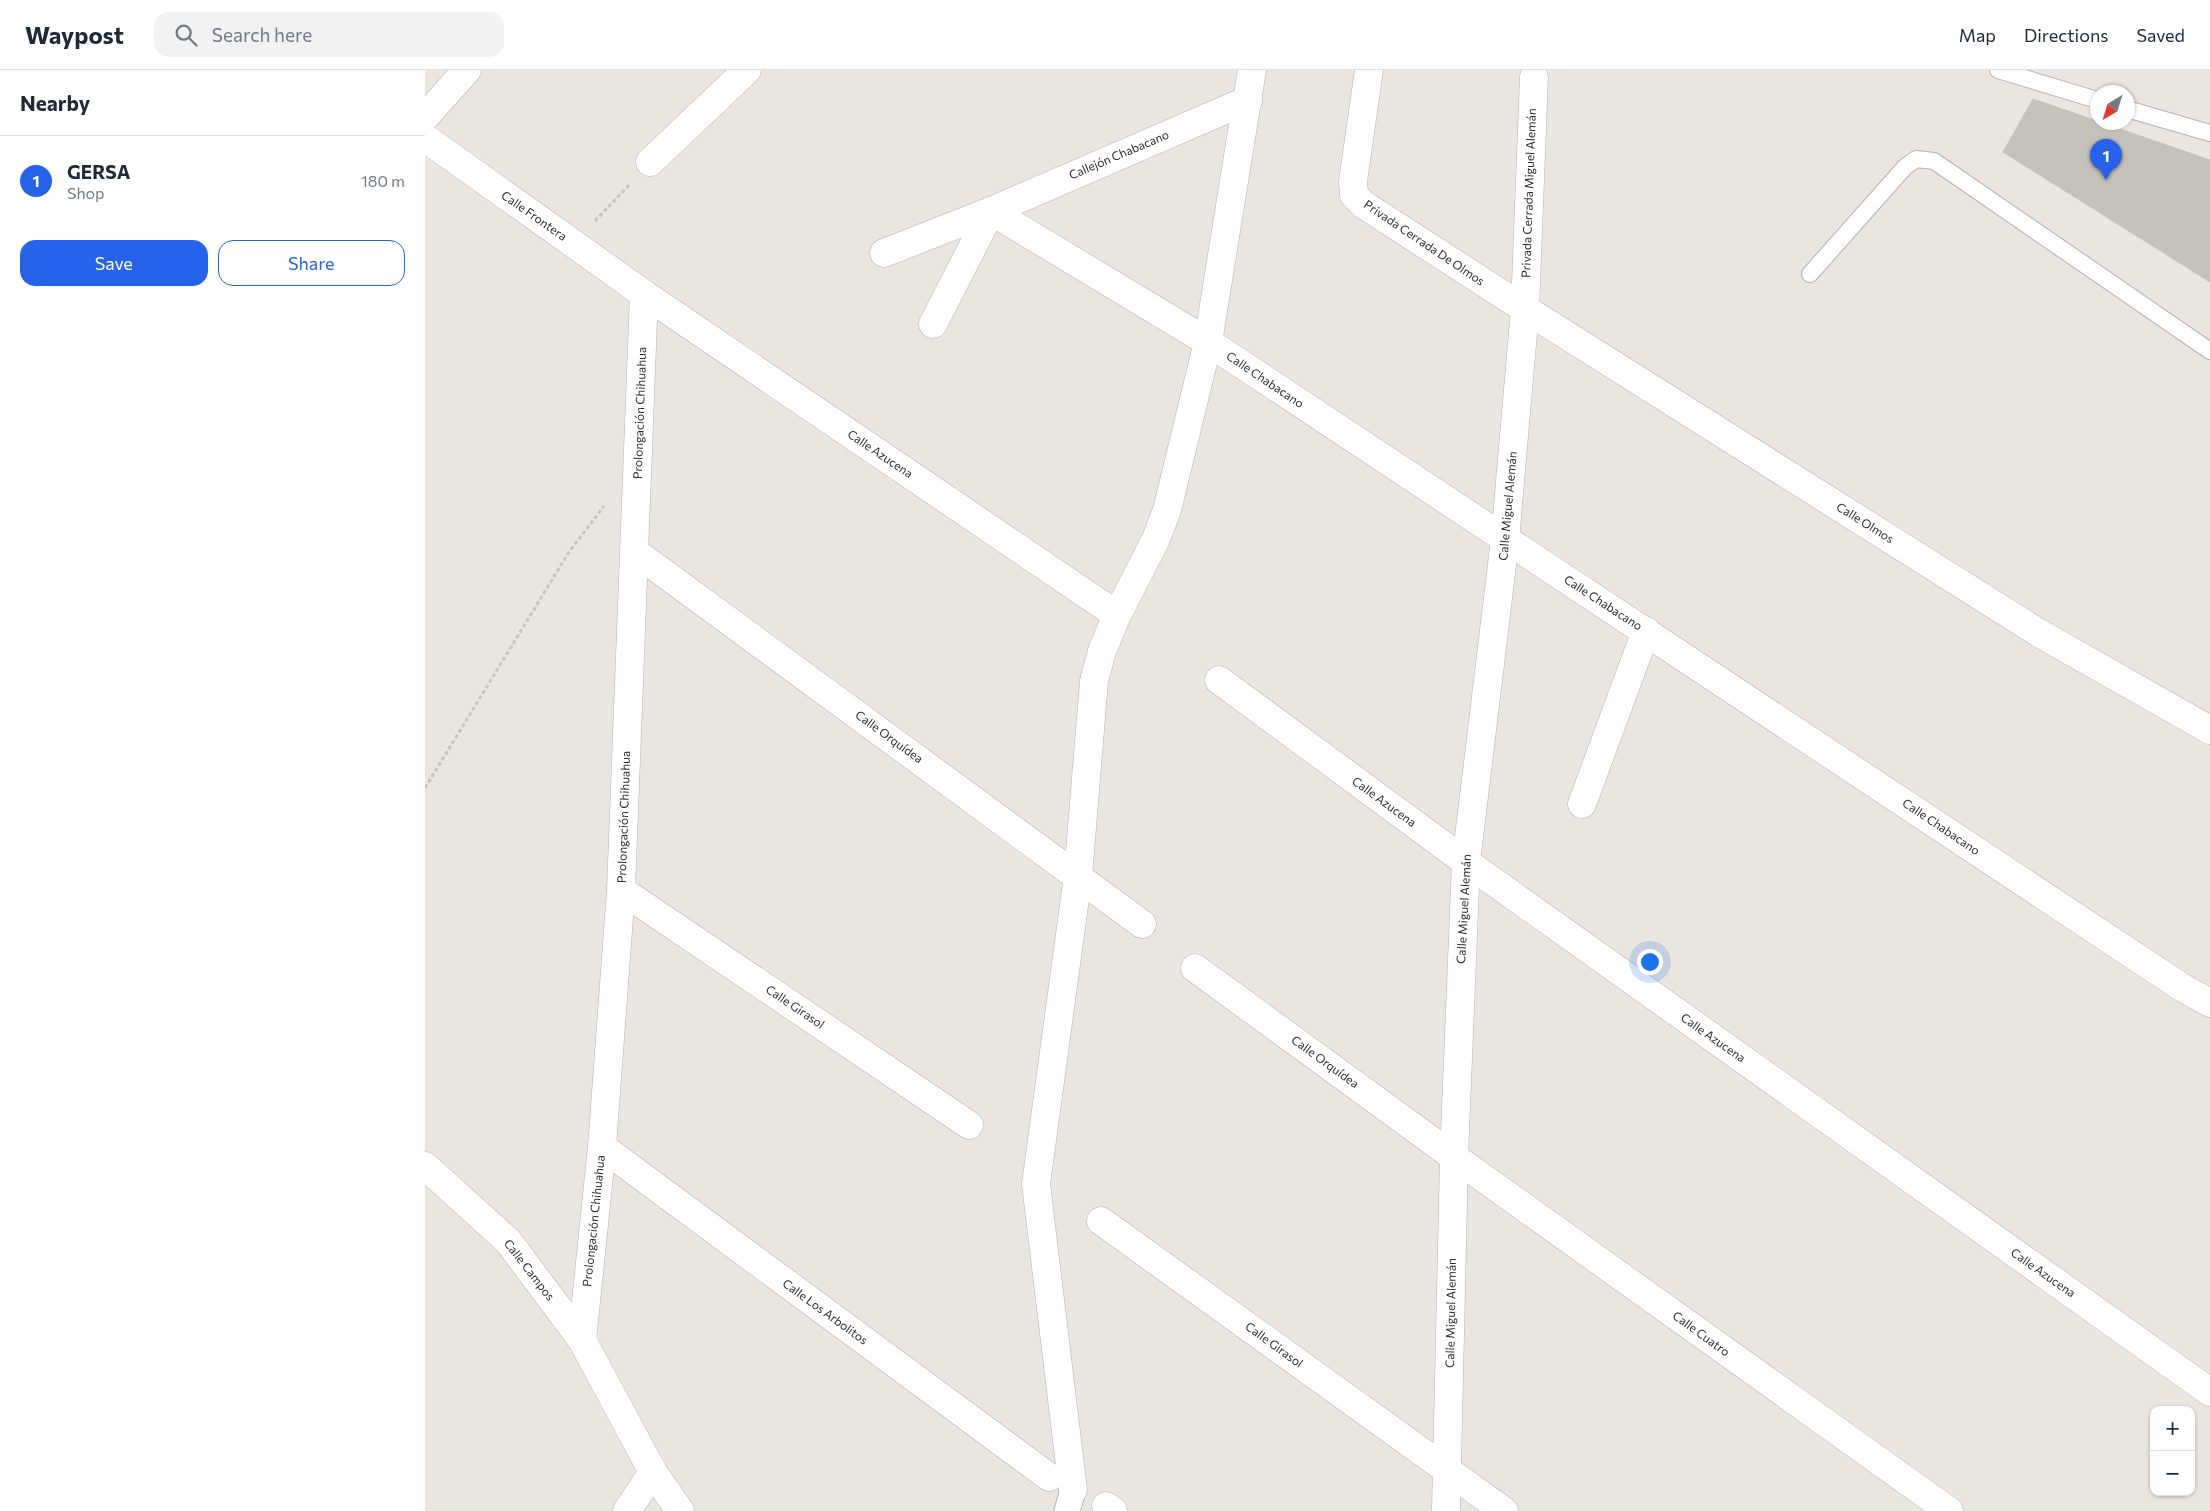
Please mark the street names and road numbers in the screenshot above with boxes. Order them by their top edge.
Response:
street label: Privada Cerrada Miguel Alemán [1518,108,1538,278]
street label: Callejón Chabacano [1066,127,1171,181]
street label: Calle Frontera [499,187,570,243]
street label: Privada Cerrada De Olmos [1362,197,1487,288]
street label: Prolongación Chihuahua [630,347,648,479]
street label: Calle Chabacano [1224,348,1307,410]
street label: Calle Azucena [845,426,916,480]
street label: Calle Miguel Alemán [1495,451,1519,561]
street label: Calle Olmos [1834,499,1897,545]
street label: Calle Chabacano [1562,572,1645,633]
street label: Calle Orquídea [853,707,926,765]
street label: Prolongación Chihuahua [614,751,632,883]
street label: Calle Azucena [1350,773,1419,829]
street label: Calle Chabacano [1900,795,1983,857]
street label: Calle Miguel Alemán [1453,854,1473,964]
street label: Calle Girasol [764,981,828,1031]
street label: Calle Azucena [1679,1010,1749,1065]
street label: Calle Orquídea [1289,1032,1362,1090]
street label: Prolongación Chihuahua [579,1154,607,1287]
street label: Calle Campos [502,1236,558,1303]
street label: Calle Azucena [2009,1245,2079,1300]
street label: Calle Miguel Alemán [1442,1258,1458,1368]
street label: Calle Los Arbolitos [780,1276,871,1347]
street label: Calle Cuatro [1670,1308,1733,1359]
street label: Calle Girasol [1243,1319,1306,1370]

